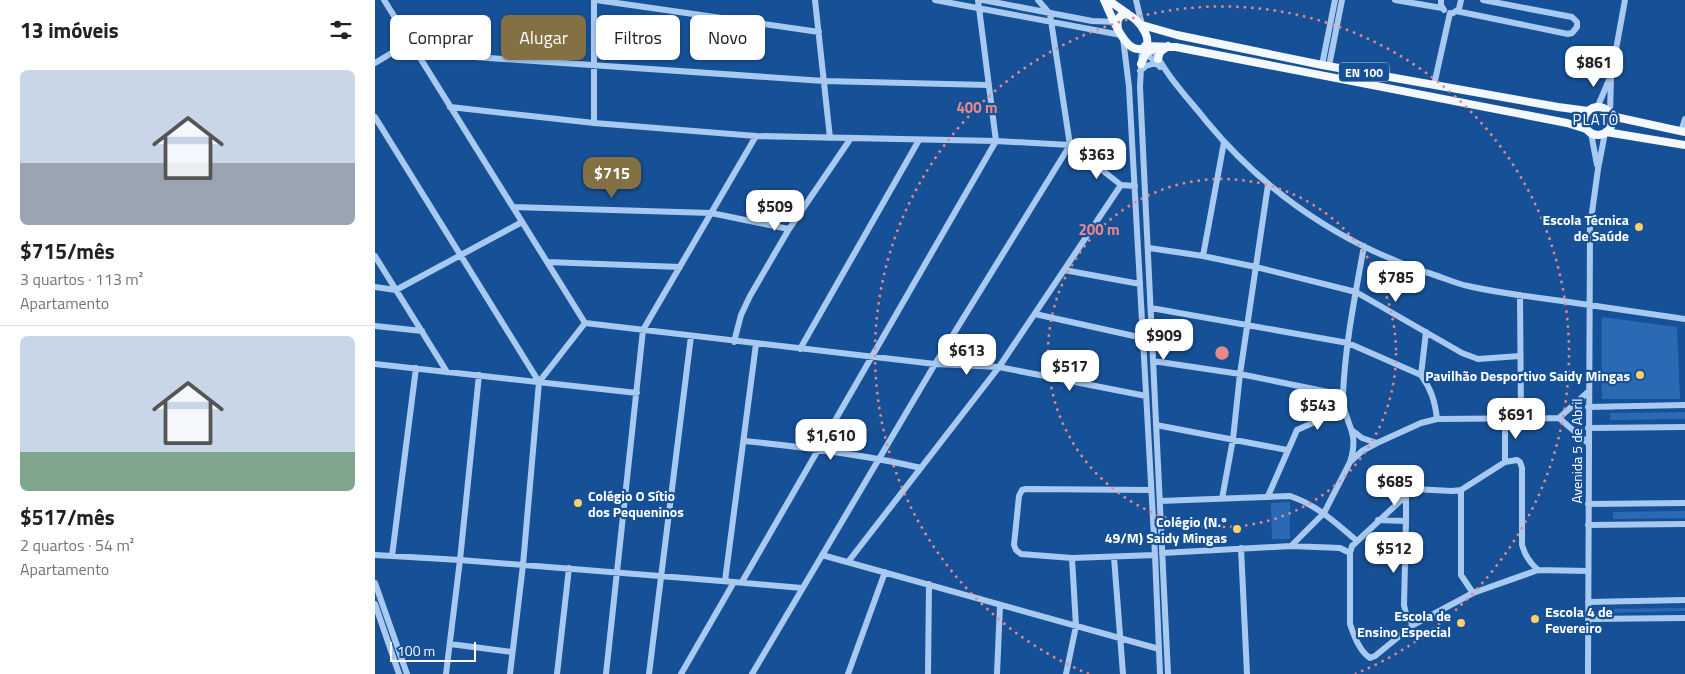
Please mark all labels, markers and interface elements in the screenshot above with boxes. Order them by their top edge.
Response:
text: 13 imóveis [20,14,119,46]
chip: Comprar [390,15,491,60]
chip: Alugar [501,15,586,60]
chip: Filtros [596,15,680,60]
chip: Novo [690,15,765,60]
icon: filters [327,16,355,44]
pin: $861 [1564,46,1624,88]
text: $861 [1576,50,1612,74]
road number: EN 100 [1339,62,1389,82]
text: 400 m [956,96,998,119]
icon: home [143,103,233,193]
district label: PLATÔ [1573,108,1619,131]
pin: $363 [1067,138,1127,180]
text: $363 [1079,142,1115,166]
pin: $715 [582,156,642,199]
text: $715 [594,161,630,185]
pin: $509 [745,190,805,232]
text: $509 [757,194,793,218]
place label: Escola Técnica de Saúde [1542,209,1629,246]
text: 200 m [1078,218,1120,241]
marker: Escola Técnica de Saúde [1633,221,1645,233]
text: $715/mês [20,235,115,267]
pin: $785 [1366,260,1426,303]
text: $785 [1378,265,1414,289]
text: 3 quartos · 113 m² [20,267,143,291]
text: Apartamento [20,291,109,315]
pin: $909 [1134,318,1194,361]
text: $909 [1146,323,1182,347]
pin: $613 [937,334,997,376]
text: $613 [949,338,985,362]
centre of rings [1213,344,1231,362]
pin: $517 [1040,350,1100,392]
text: $517 [1052,354,1088,378]
place label: Pavilhão Desportivo Saidy Mingas [1425,365,1630,386]
icon: home [143,368,233,458]
marker: Pavilhão Desportivo Saidy Mingas [1634,369,1646,381]
pin: $543 [1288,388,1348,431]
text: $543 [1300,393,1336,417]
pin: $691 [1486,398,1546,440]
street label: Avenida 5 de Abril [1566,398,1587,504]
text: $691 [1498,402,1534,426]
pin: $1,610 [790,418,872,461]
text: $1,610 [806,423,856,447]
pin: $685 [1365,464,1425,507]
text: $685 [1377,469,1413,493]
place label: Colégio O Sítio dos Pequeninos [588,485,684,522]
marker: Colégio O Sítio dos Pequeninos [572,497,584,509]
text: $517/mês [20,501,115,533]
place label: Colégio (N.º 49/M) Saidy Mingas [1105,511,1227,548]
marker: Colégio (N.º 49/M) Saidy Mingas [1231,523,1243,535]
pin: $512 [1364,532,1424,574]
text: 2 quartos · 54 m² [20,533,134,557]
text: $512 [1376,536,1412,560]
text: Apartamento [20,557,109,581]
place label: Escola 4 de Fevereiro [1545,601,1613,638]
place label: Escola de Ensino Especial [1357,605,1451,642]
marker: Escola 4 de Fevereiro [1529,613,1541,625]
marker: Escola de Ensino Especial [1455,617,1467,629]
scale bar [390,639,476,662]
text: 100 m [397,640,435,661]

